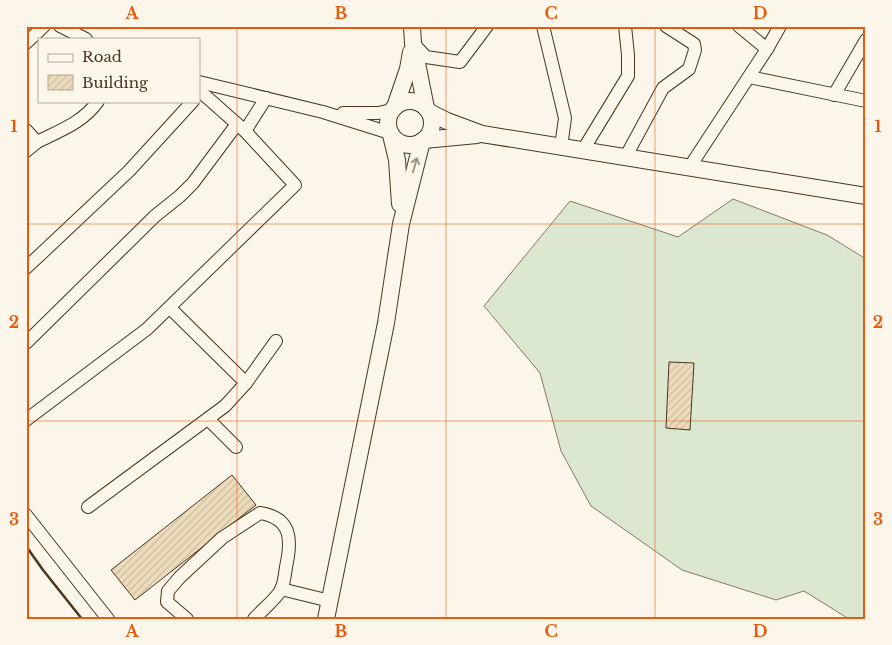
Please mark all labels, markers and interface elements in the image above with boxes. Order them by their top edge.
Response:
text: A [125,3,140,23]
text: B [335,3,348,23]
text: C [544,3,558,23]
text: D [753,3,767,23]
legend [38,38,200,102]
text: Road [82,47,122,66]
text: Building [82,73,149,92]
text: 1 [11,116,18,136]
text: 1 [875,116,882,136]
one-way arrow [411,158,421,174]
text: 2 [9,312,19,332]
text: 2 [873,312,883,332]
text: 3 [9,509,19,529]
text: 3 [873,509,883,529]
text: A [125,621,140,641]
text: B [335,621,348,641]
text: C [544,621,558,641]
text: D [753,621,767,641]

